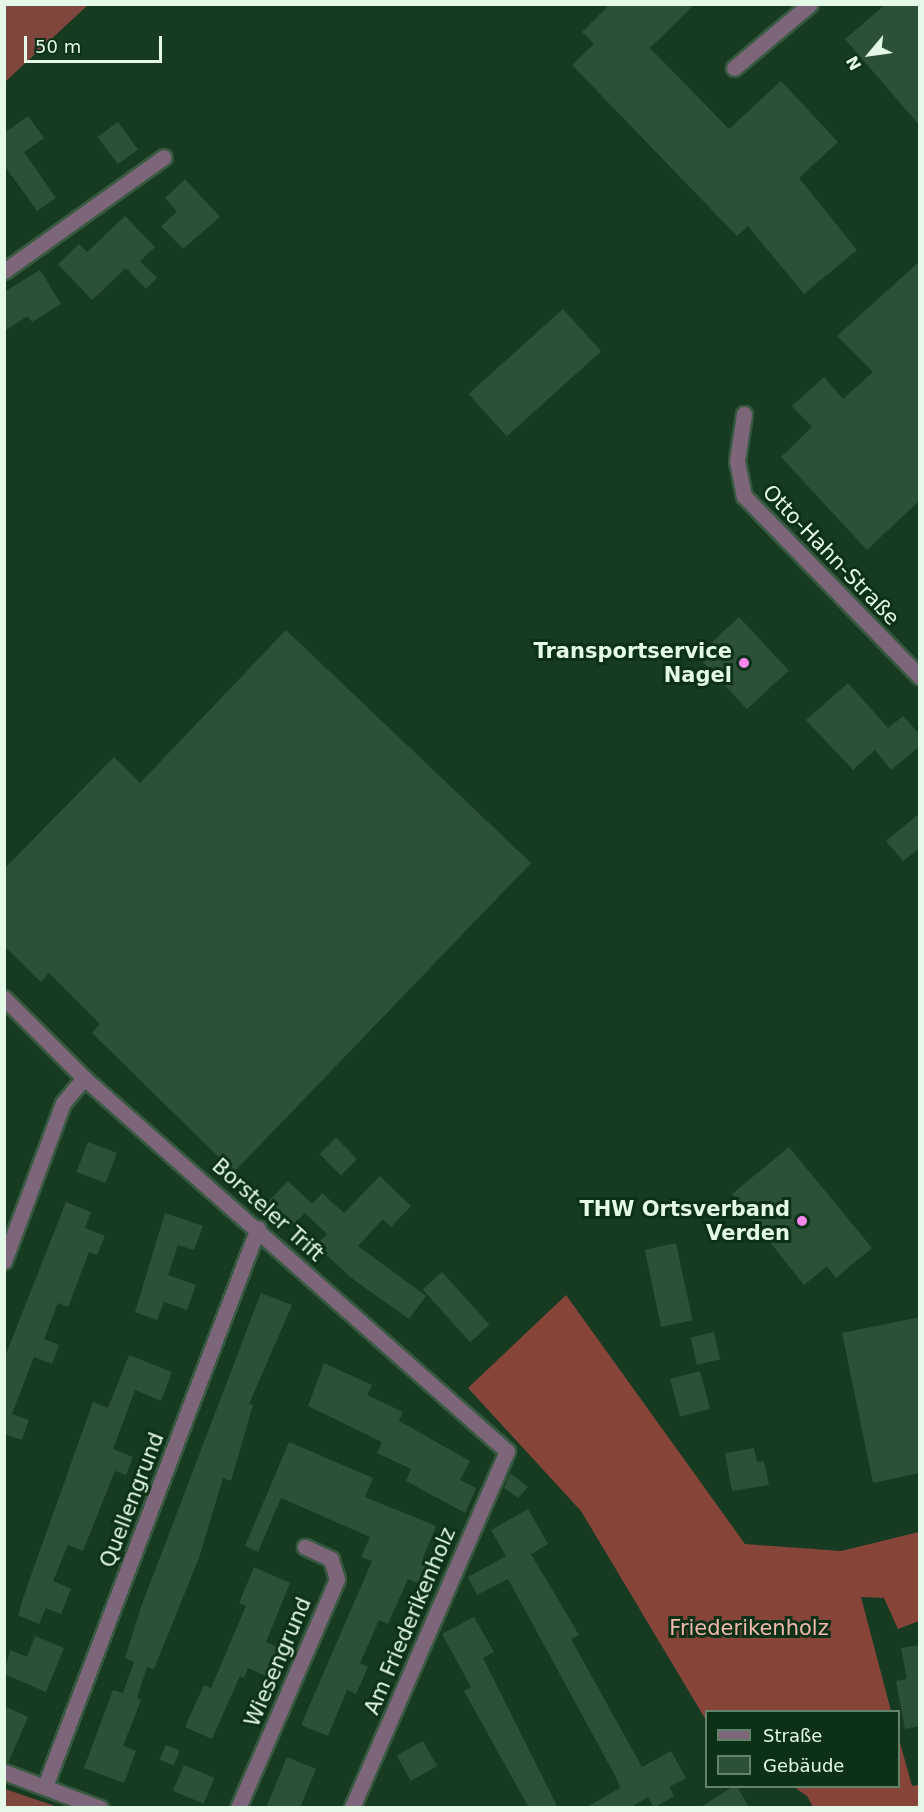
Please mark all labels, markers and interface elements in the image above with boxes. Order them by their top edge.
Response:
scale bar [27,24,165,62]
north arrow [840,24,900,84]
text: 50 m [35,36,81,57]
text: N [842,53,865,73]
street label: Otto-Hahn-Straße [757,479,905,631]
place label: Transportservice Nagel [533,638,732,688]
marker: Transportservice Nagel [737,656,751,670]
street label: Borsteler Trift [207,1153,329,1267]
place label: THW Ortsverband Verden [579,1196,790,1246]
marker: THW Ortsverband Verden [795,1214,809,1228]
street label: Quellengrund [95,1429,169,1571]
street label: Am Friederikenholz [359,1524,461,1718]
street label: Wiesengrund [239,1593,317,1731]
park label: Friederikenholz [669,1615,829,1641]
legend [705,1710,900,1788]
text: Straße [763,1725,822,1746]
text: Gebäude [763,1755,844,1776]

